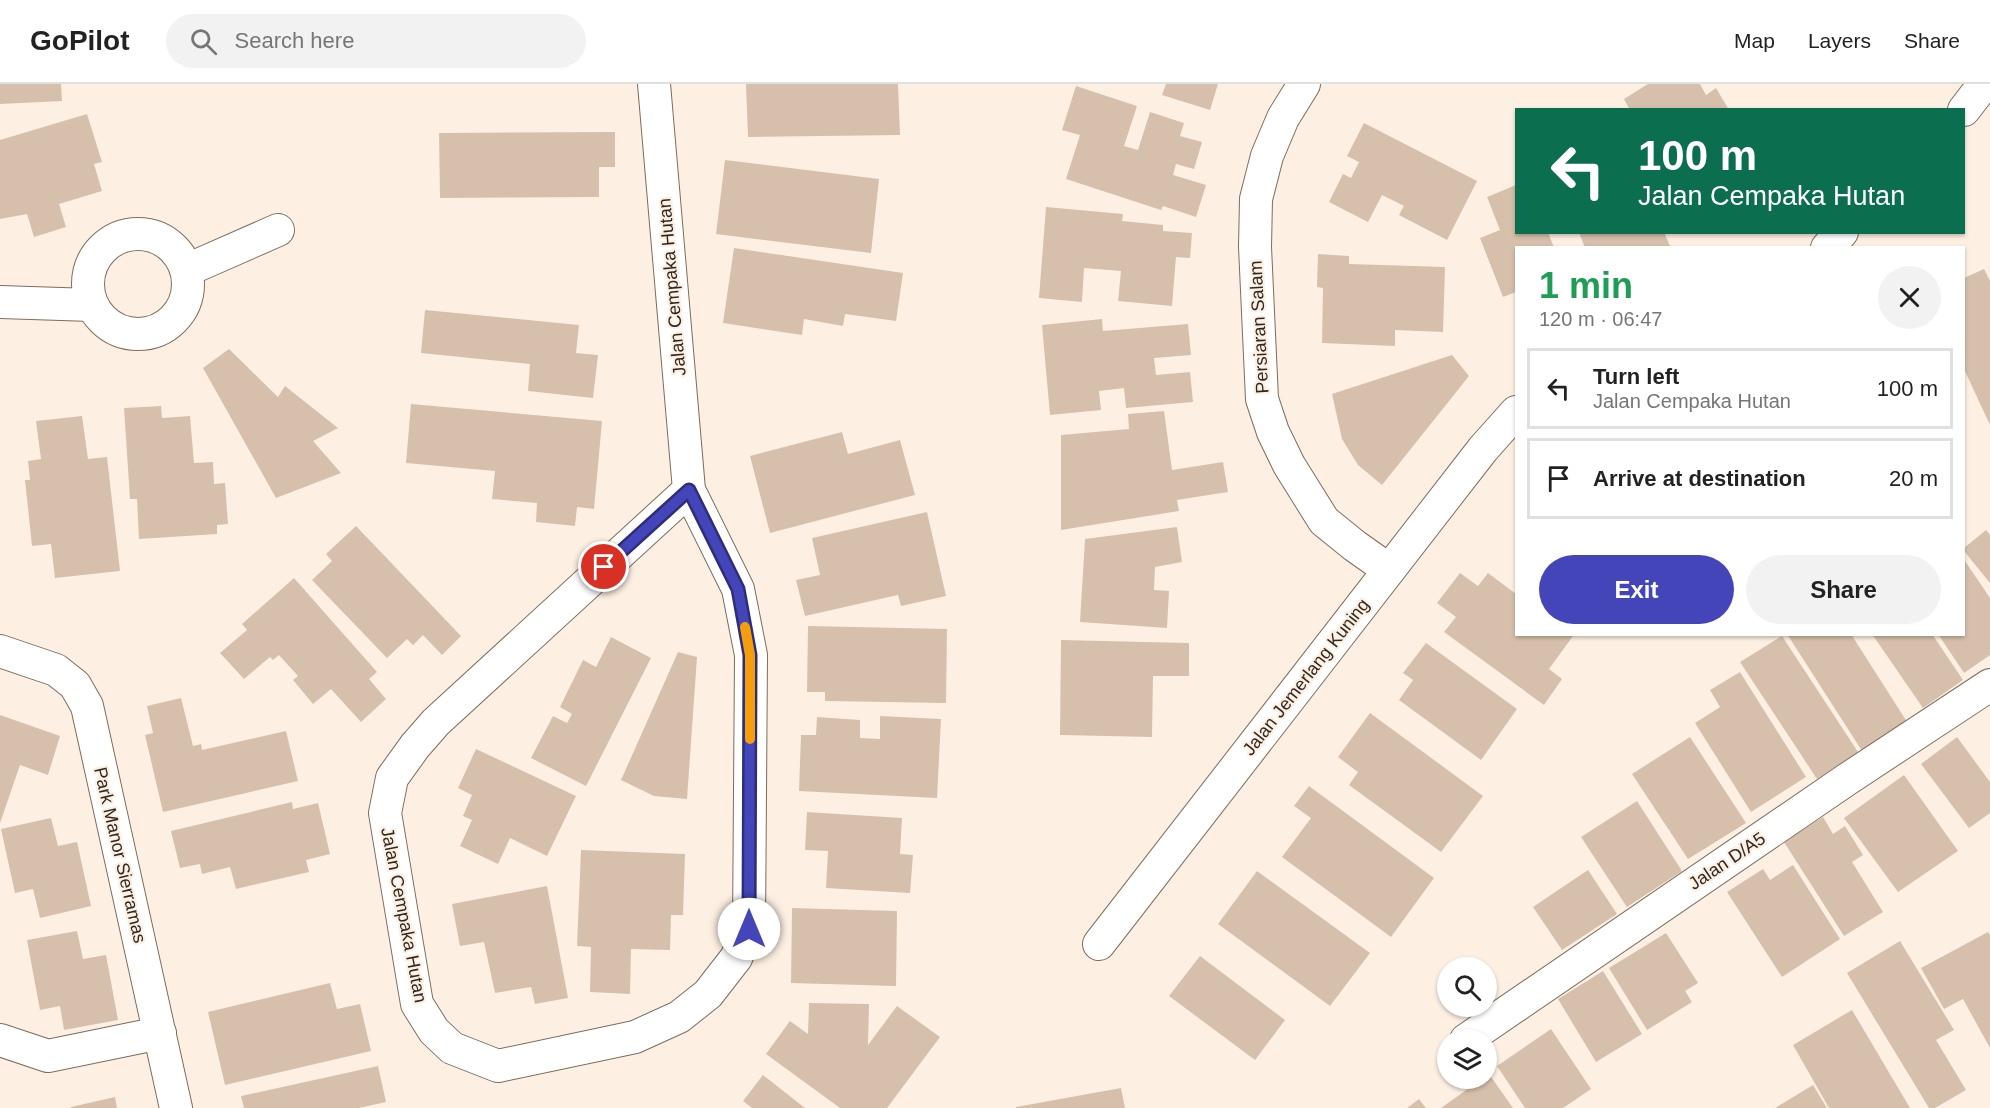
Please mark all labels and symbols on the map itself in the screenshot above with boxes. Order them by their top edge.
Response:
street label: Jalan Cempaka Hutan [654,197,690,377]
street label: Persiaran Salam [1246,260,1272,394]
pin [578,541,629,592]
street label: Jalan Jemerlang Kuning [1239,595,1373,759]
street label: Park Manor Sierramas [90,765,150,945]
street label: Jalan Cempaka Hutan [377,826,431,1004]
street label: Jalan D/A5 [1685,828,1769,894]
position arrow [717,897,781,961]

